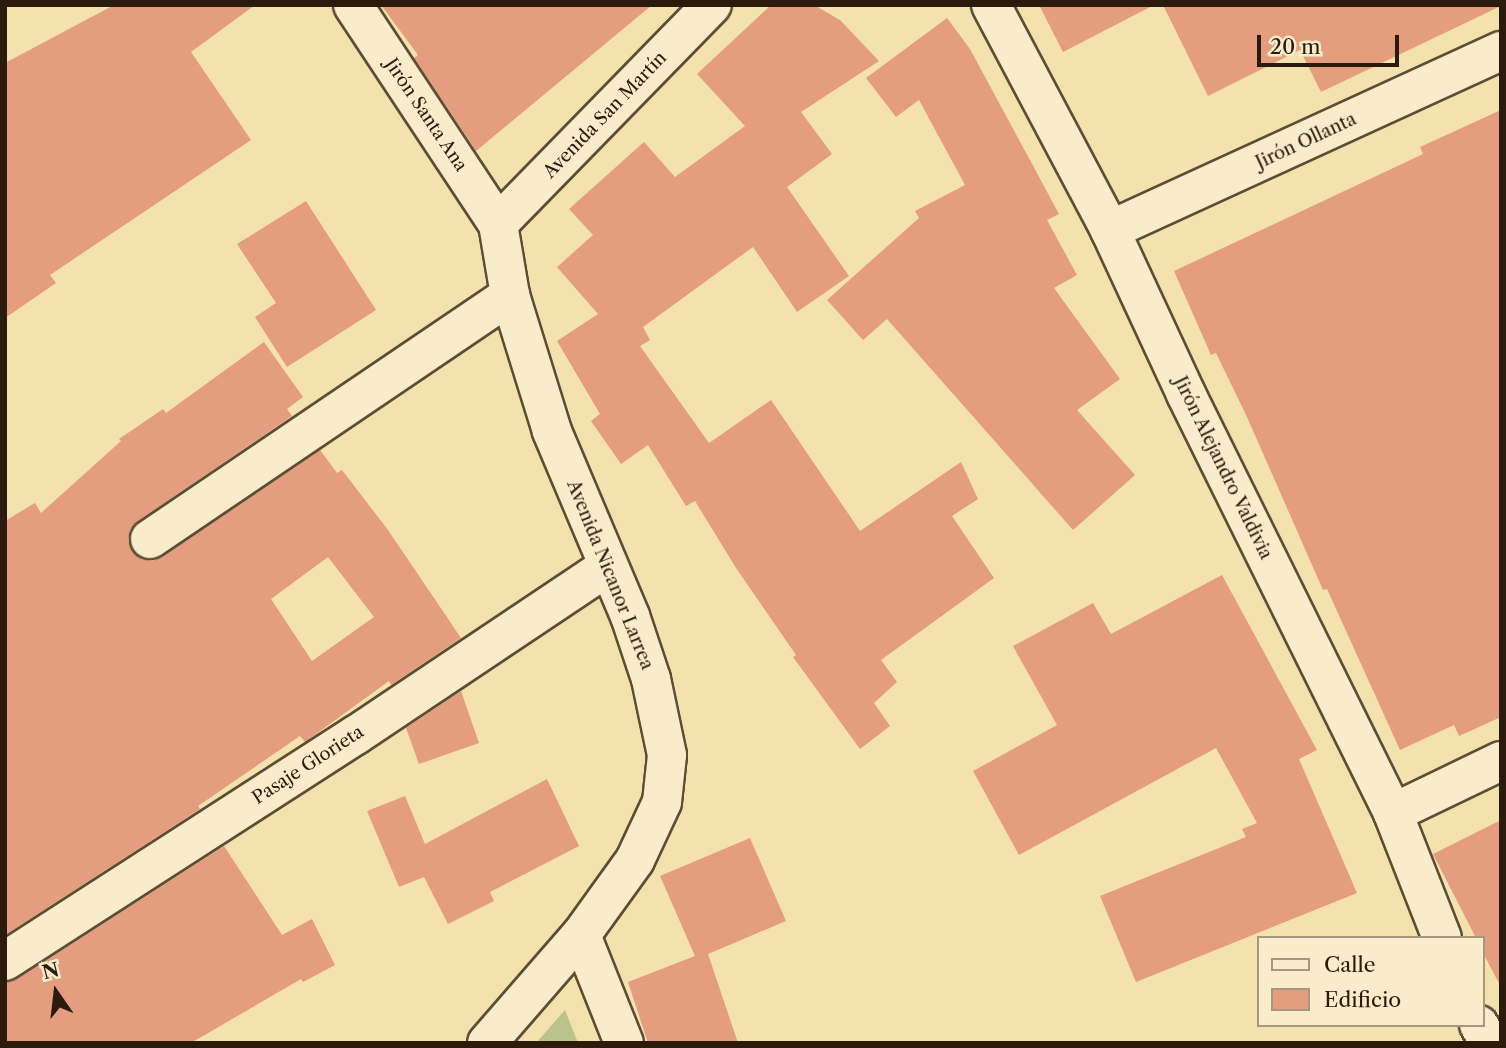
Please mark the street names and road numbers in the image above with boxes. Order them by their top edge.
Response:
street label: Avenida San Martín [539,47,671,183]
street label: Jirón Santa Ana [380,54,472,176]
street label: Jirón Ollanta [1252,108,1360,174]
street label: Jirón Alejandro Valdivia [1169,372,1277,564]
street label: Avenida Nicanor Larrea [562,477,658,673]
street label: Pasaje Glorieta [248,721,368,809]

